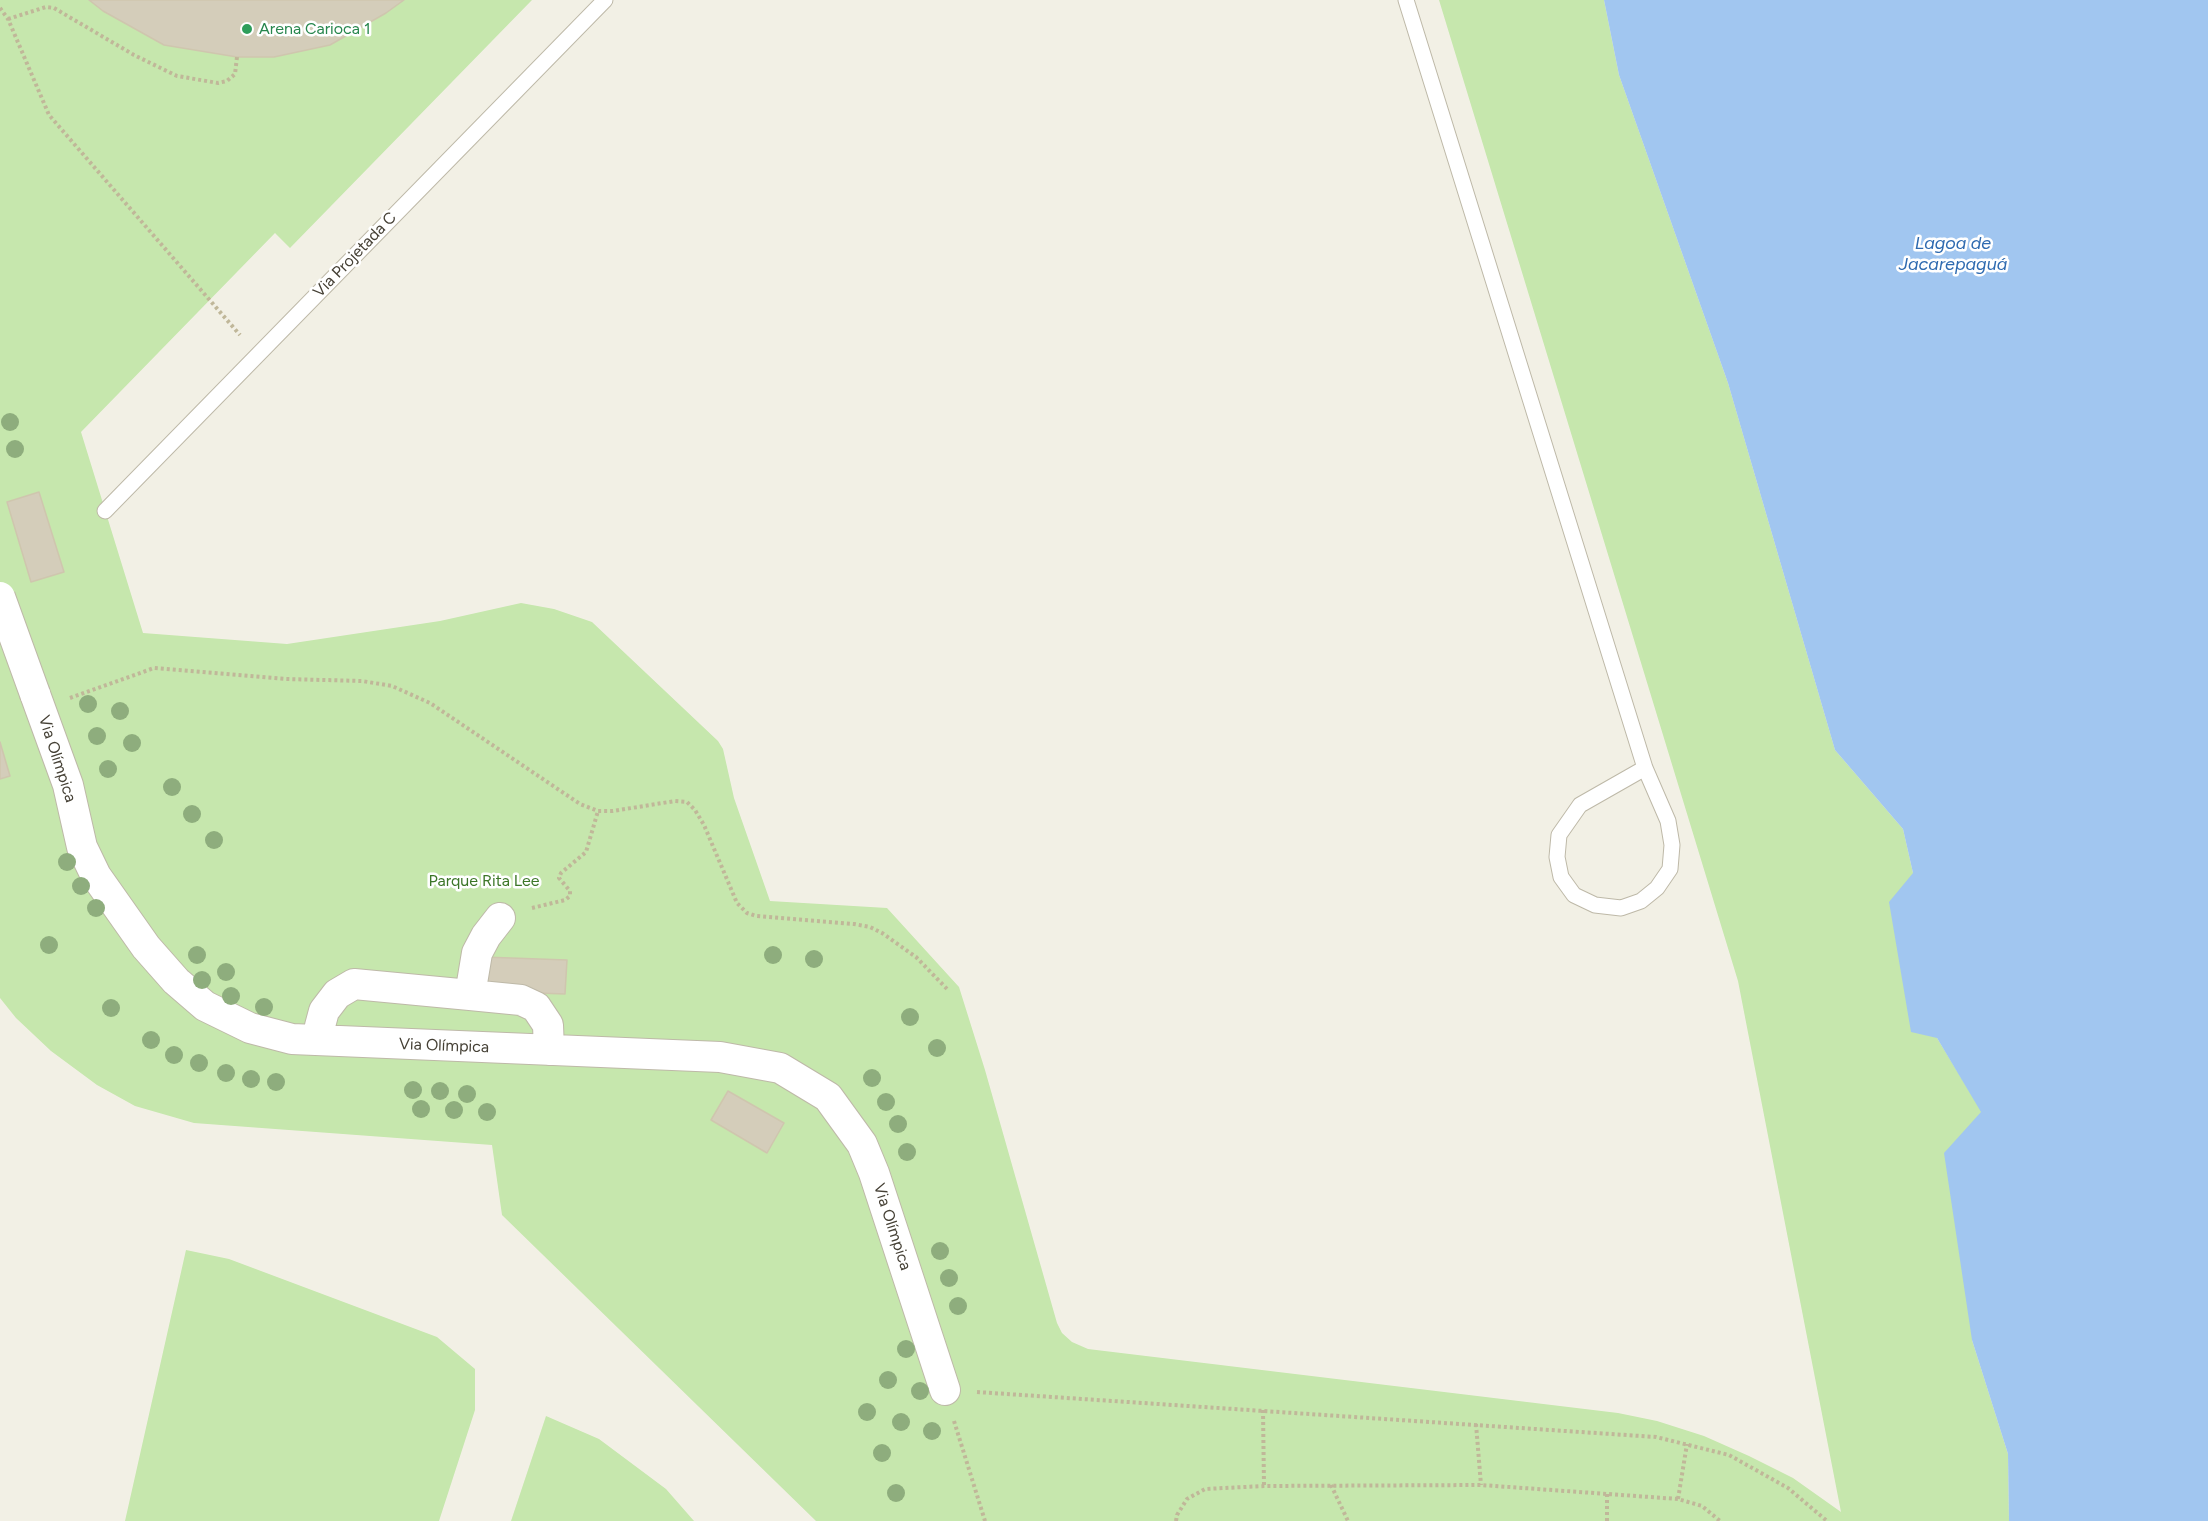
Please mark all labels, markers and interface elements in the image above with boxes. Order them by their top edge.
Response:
place label: Arena Carioca 1 [259,19,370,39]
marker: Arena Carioca 1 [240,22,254,36]
street label: Via Projetada C [310,208,400,302]
water label: Lagoa de Jacarepaguá [1899,233,2007,276]
street label: Via Olímpica [34,713,80,805]
park label: Parque Rita Lee [428,871,540,891]
street label: Via Olímpica [399,1035,489,1057]
street label: Via Olímpica [869,1181,915,1273]

